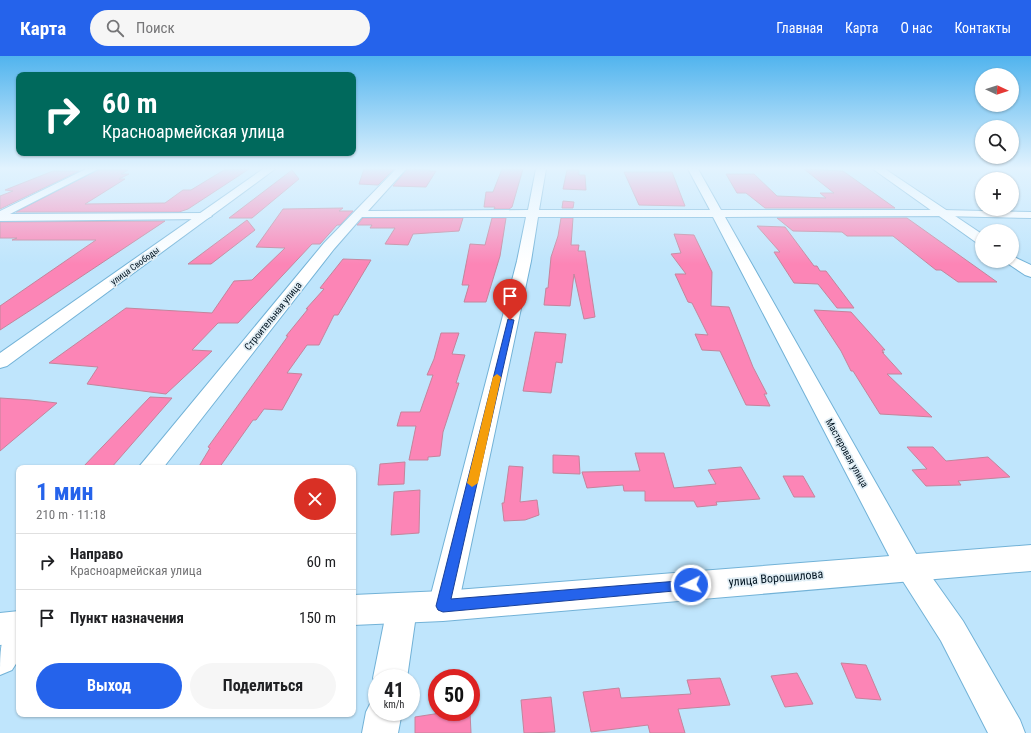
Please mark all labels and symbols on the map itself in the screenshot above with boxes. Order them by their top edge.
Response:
north arrow [975,68,1019,112]
street label: улица Свободы [109,245,161,287]
pin [493,279,527,320]
street label: Строительная улица [242,280,304,352]
street label: Мастеровая улица [824,417,870,489]
position arrow [670,564,712,606]
street label: улица Ворошилова [728,567,824,589]
speed limit sign: 50 [428,669,480,721]

